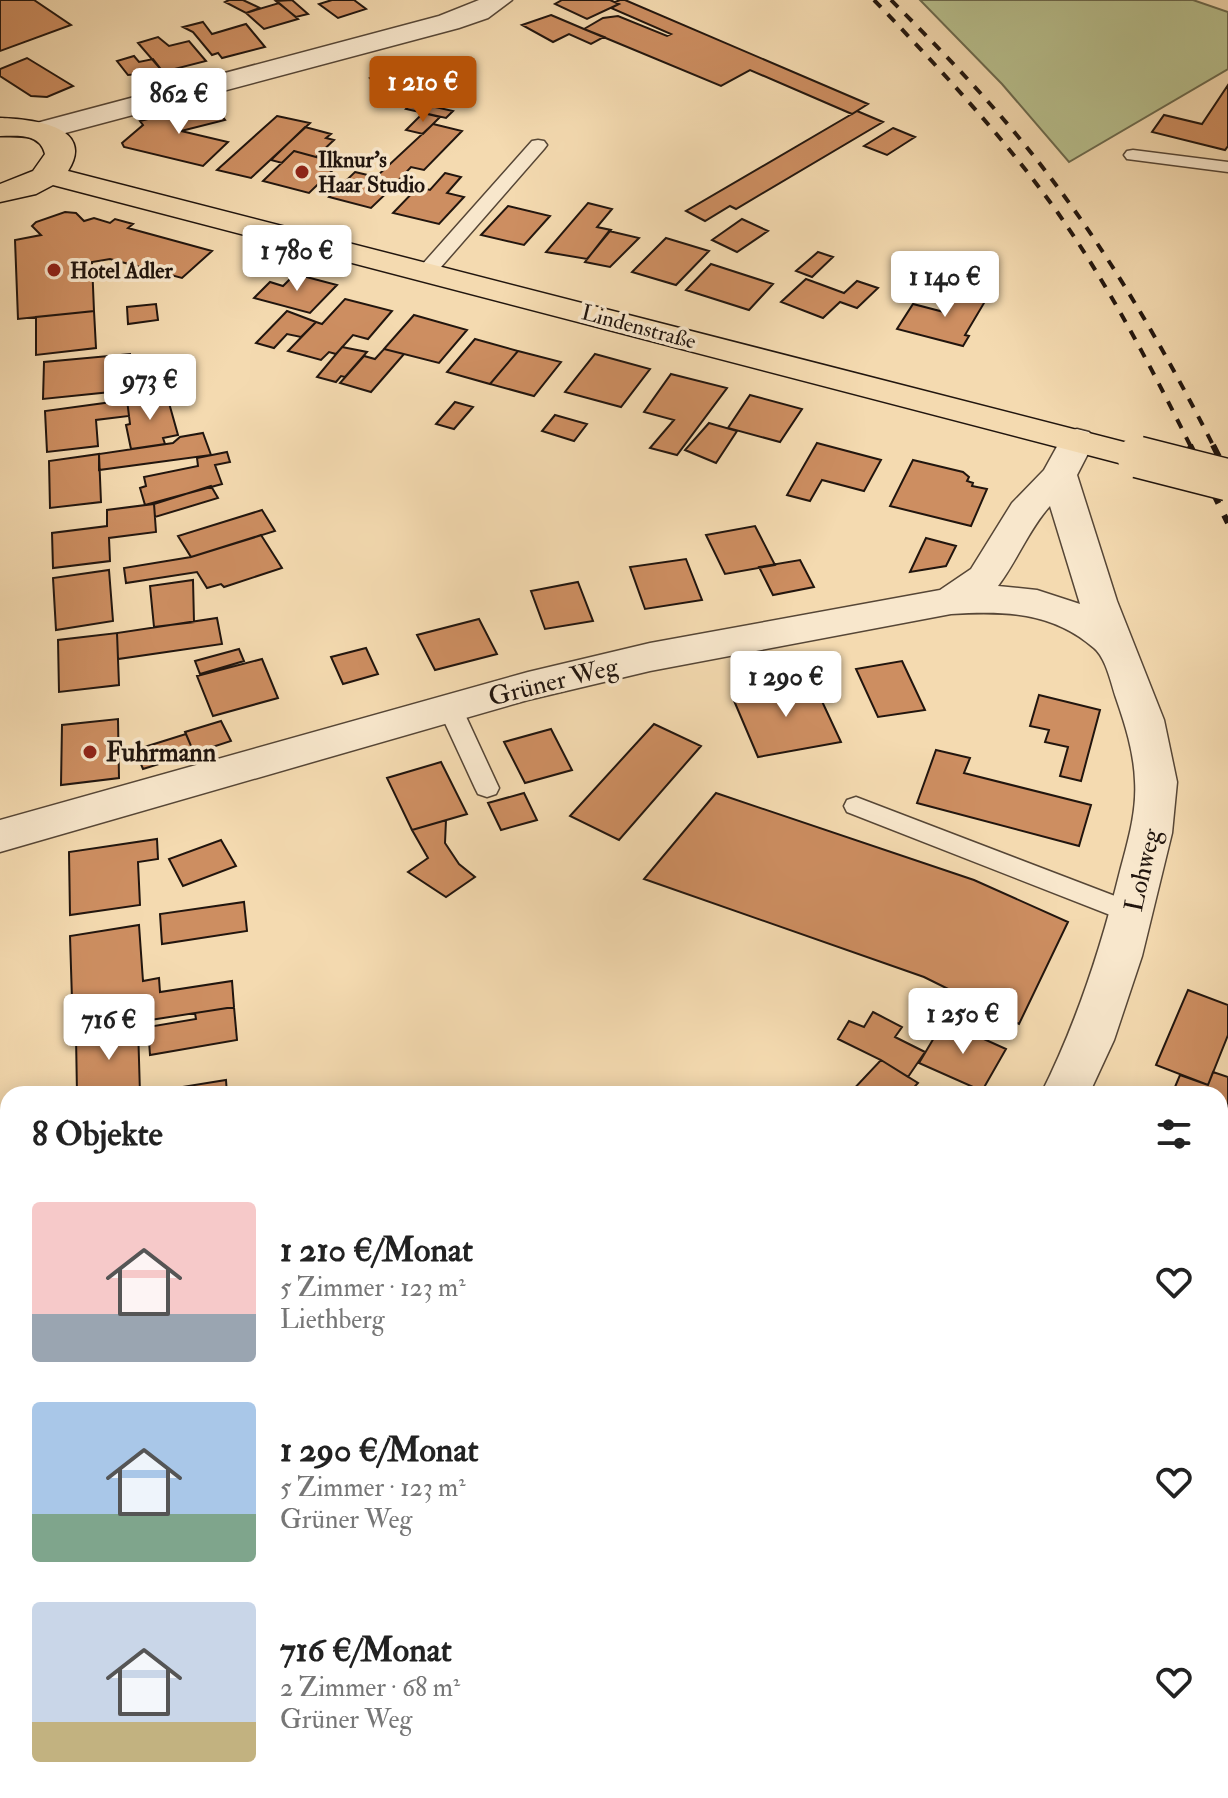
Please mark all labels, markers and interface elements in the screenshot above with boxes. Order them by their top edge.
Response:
pin: 1 210 € [349,56,497,124]
text: 1 210 € [387,66,459,98]
pin: 862 € [123,68,235,136]
text: 862 € [149,78,209,110]
place label: Ilknur's Haar Studio [318,146,425,199]
marker: Ilknur's Haar Studio [293,163,311,181]
pin: 1 780 € [223,225,371,293]
text: 1 780 € [261,235,333,267]
pin: 1 140 € [871,251,1019,319]
place label: Hotel Adler [70,257,173,285]
marker: Hotel Adler [45,261,63,279]
text: 1 140 € [909,261,981,293]
street label: Lindenstraße [578,298,699,356]
pin: 973 € [94,354,206,422]
text: 973 € [122,364,178,396]
street label: Grüner Weg [485,650,622,713]
pin: 1 290 € [712,651,860,719]
text: 1 290 € [748,661,824,693]
place label: Fuhrmann [106,737,217,769]
marker: Fuhrmann [81,743,99,761]
street label: Lohweg [1118,824,1168,915]
pin: 1 250 € [889,988,1037,1056]
pin: 716 € [53,994,165,1062]
text: 1 250 € [926,998,1000,1030]
text: 716 € [82,1004,136,1036]
icon: filters [1152,1112,1196,1156]
text: 8 Objekte [32,1113,163,1156]
text: 1 210 €/Monat [280,1229,473,1272]
icon: home [96,1234,192,1330]
icon: heart [1152,1260,1196,1304]
text: 5 Zimmer · 123 m² [280,1272,466,1304]
text: Liethberg [280,1304,384,1336]
text: 1 290 €/Monat [280,1429,478,1472]
icon: home [96,1434,192,1530]
icon: heart [1152,1460,1196,1504]
text: 5 Zimmer · 123 m² [280,1472,466,1504]
text: Grüner Weg [280,1504,412,1536]
text: 716 €/Monat [280,1629,452,1672]
icon: home [96,1634,192,1730]
icon: heart [1152,1660,1196,1704]
text: 2 Zimmer · 68 m² [280,1672,460,1704]
text: Grüner Weg [280,1704,412,1736]

